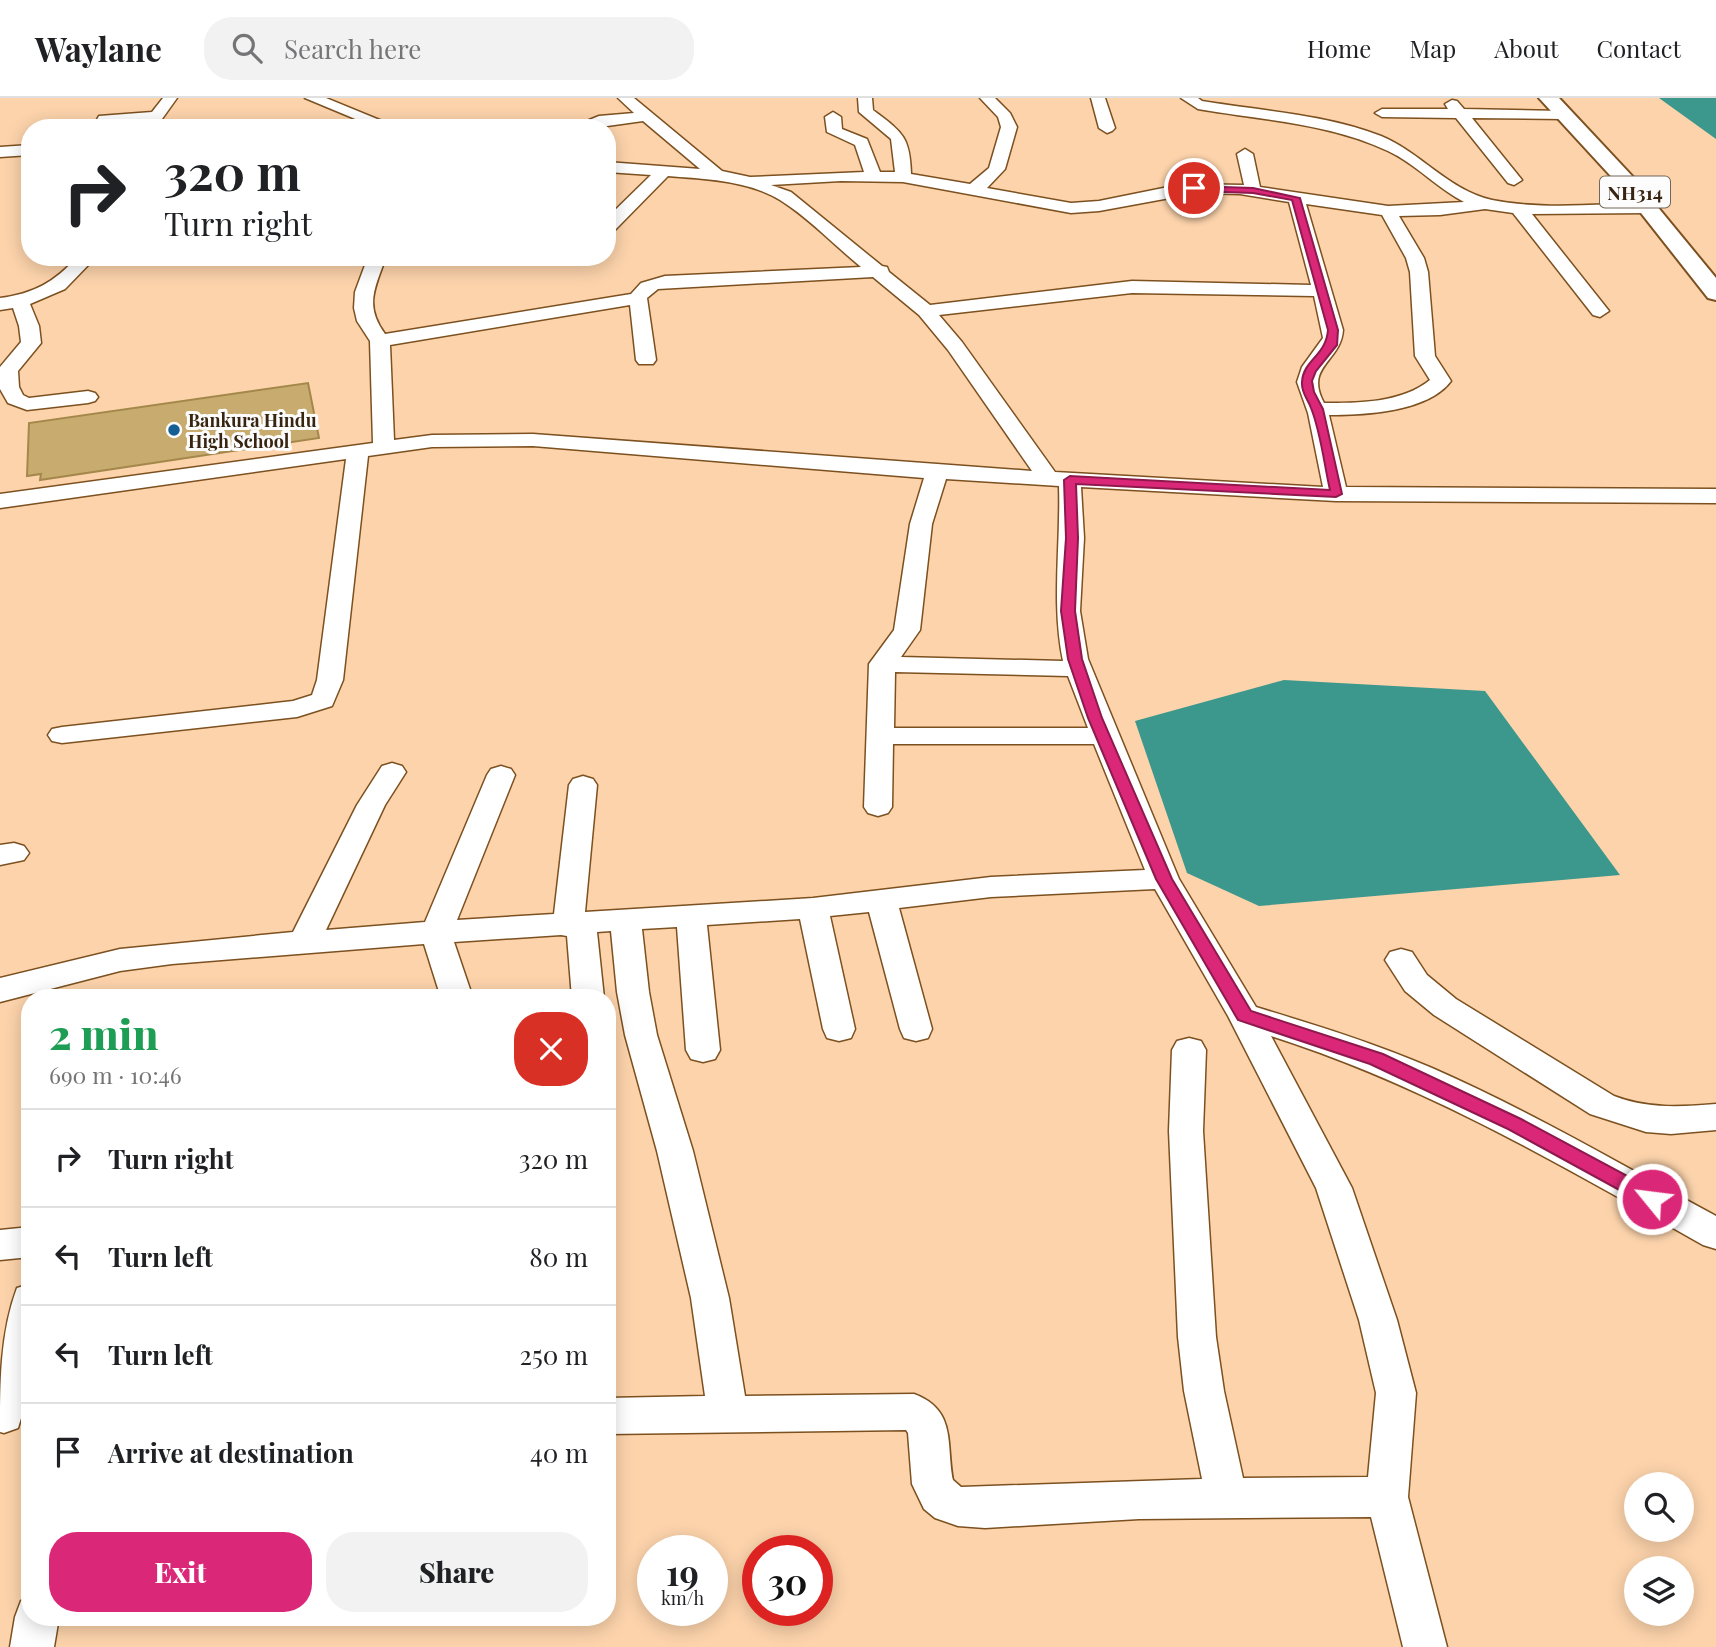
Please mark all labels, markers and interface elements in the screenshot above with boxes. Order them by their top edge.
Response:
search box [204,17,694,80]
text: Waylane [35,26,162,70]
icon: search [228,29,266,67]
text: Search here [284,31,421,66]
text: Home [1307,32,1371,64]
text: Map [1409,32,1456,64]
text: About [1494,32,1558,64]
text: Contact [1596,32,1681,64]
text: 320 m [164,138,301,203]
icon: right [49,147,140,238]
pin [1164,158,1224,218]
icon: arrive [1175,169,1213,207]
road number: NH314 [1600,176,1670,208]
text: Turn right [164,201,312,244]
place label: Bankura Hindu High School [188,408,317,453]
marker: Bankura Hindu High School [166,422,182,438]
text: 2 min [49,1005,158,1061]
button: close [514,1012,588,1086]
text: 690 m · 10:46 [49,1059,182,1090]
icon: right [49,1139,87,1177]
text: Turn right [108,1141,234,1176]
text: 320 m [519,1141,588,1176]
position arrow [1615,1162,1689,1236]
icon: left [49,1237,87,1275]
text: Turn left [108,1239,213,1274]
text: 80 m [529,1239,588,1274]
icon: left [49,1335,87,1373]
text: Turn left [108,1337,213,1372]
text: 250 m [520,1337,588,1372]
icon: arrive [49,1433,87,1471]
text: Arrive at destination [108,1435,354,1470]
text: 40 m [530,1435,588,1470]
map controls [1624,1472,1694,1626]
button: search [1624,1472,1694,1542]
button: Exit [49,1532,312,1612]
button: Share [326,1532,588,1612]
speed limit sign: 30 [742,1535,833,1626]
text: 19 [666,1548,699,1595]
button: layers [1624,1556,1694,1626]
text: km/h [661,1586,704,1610]

